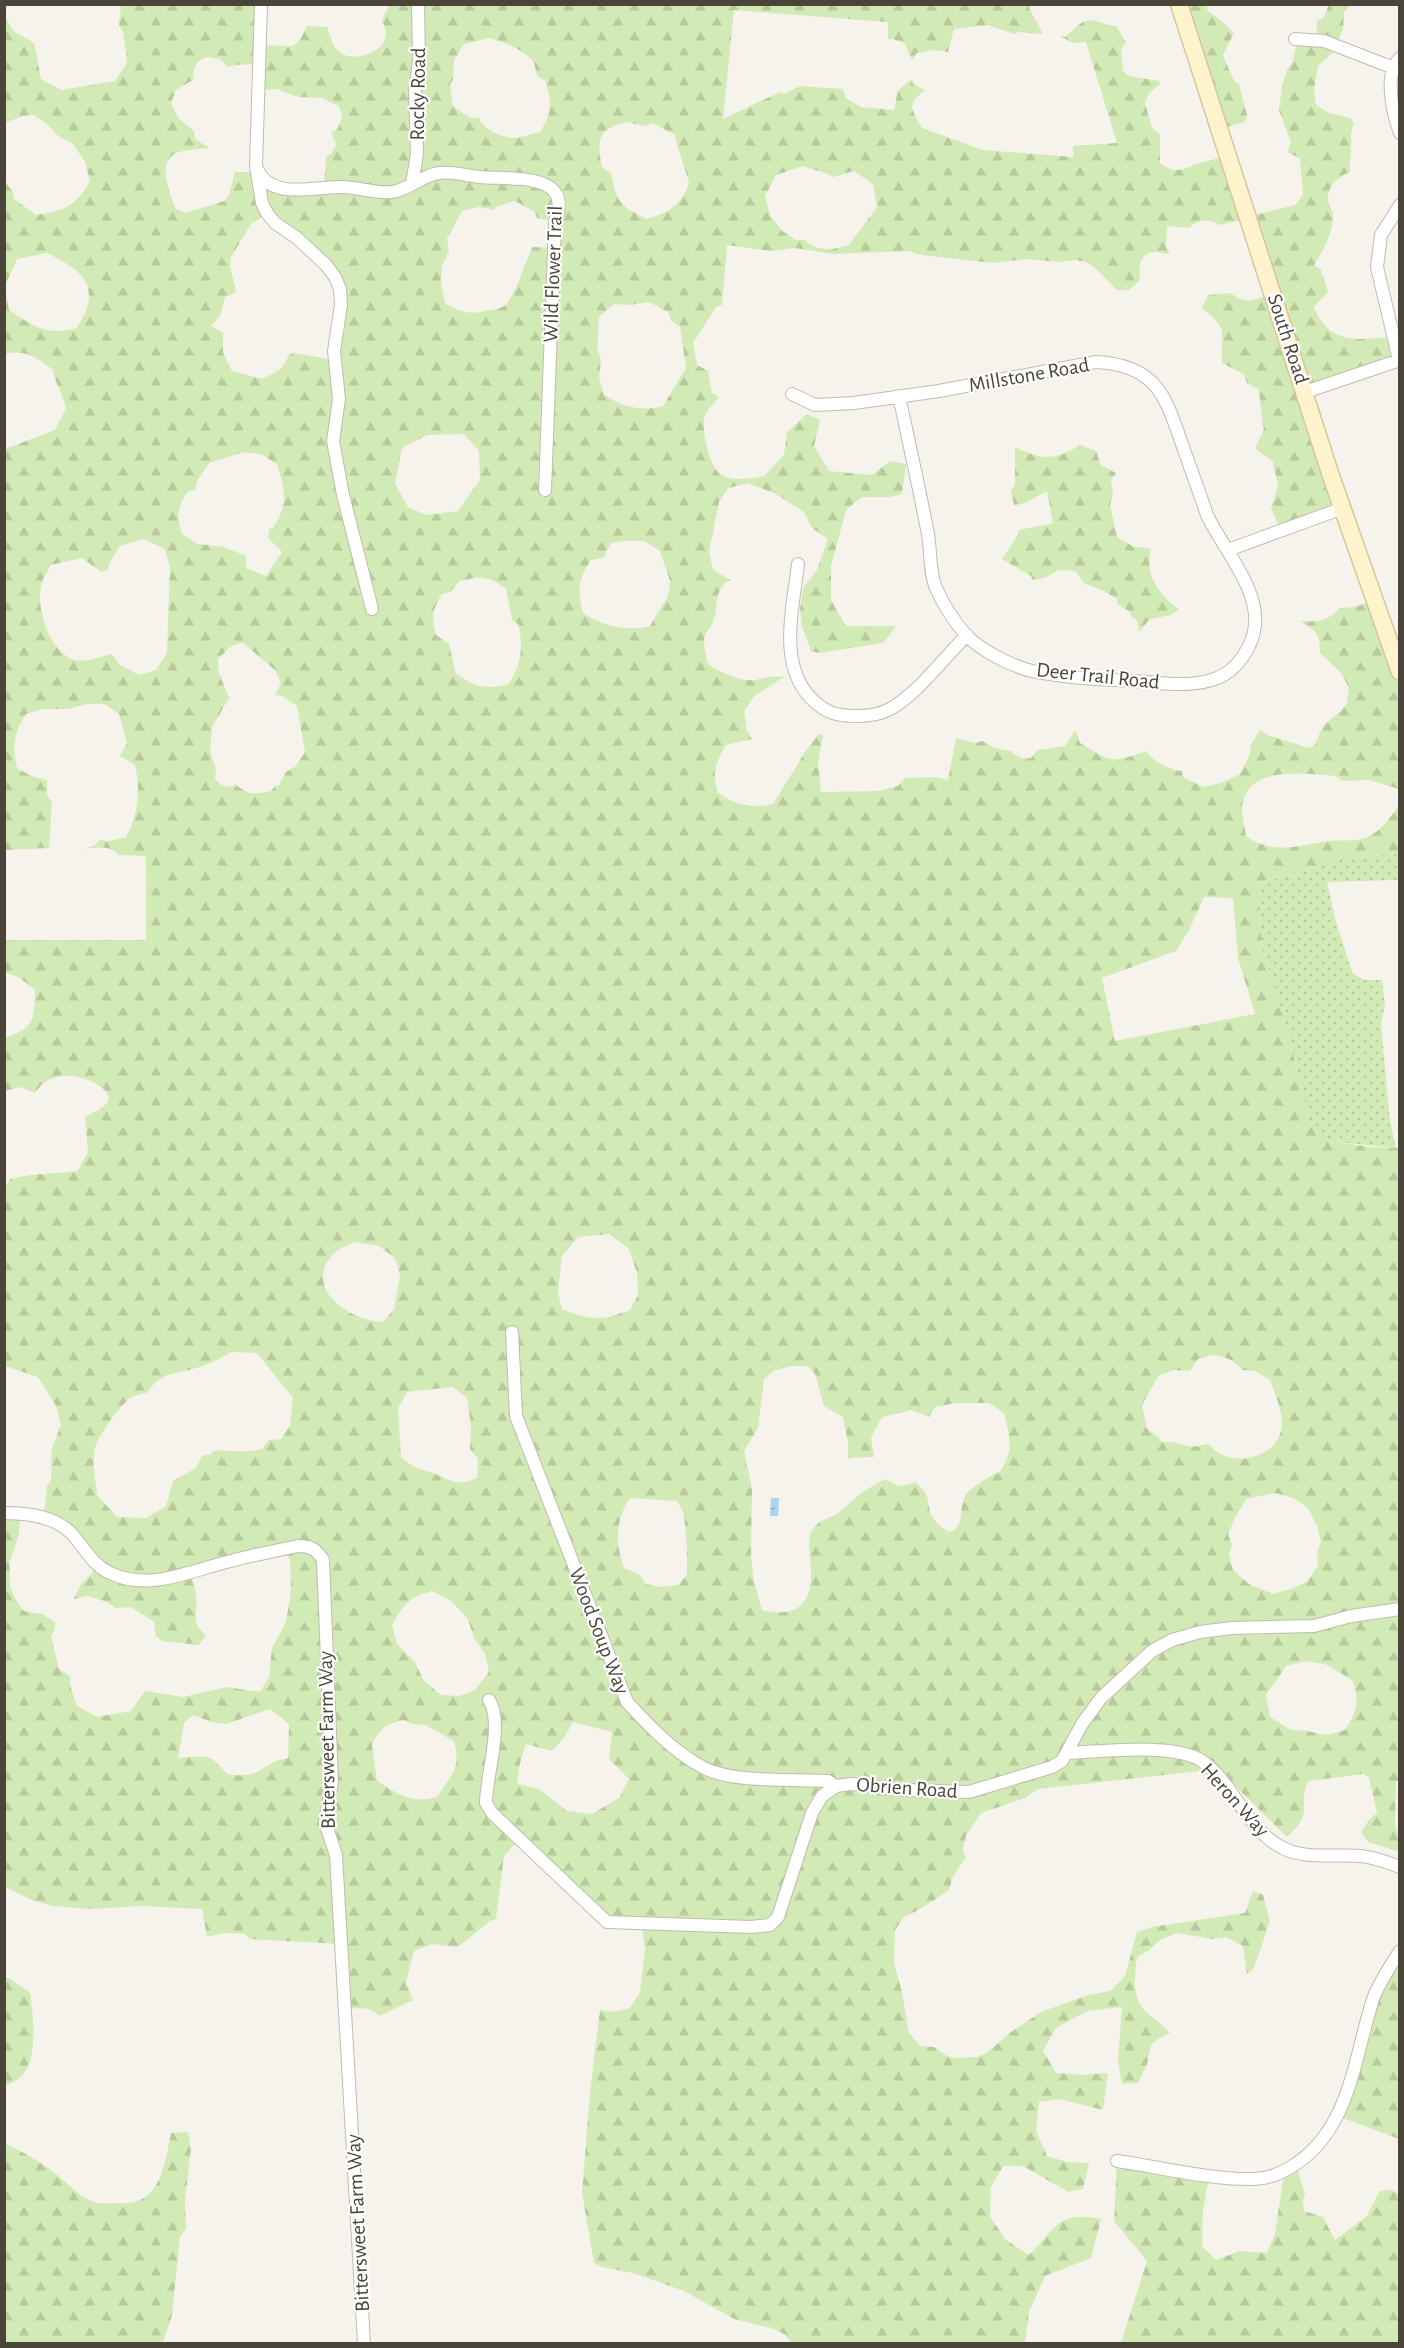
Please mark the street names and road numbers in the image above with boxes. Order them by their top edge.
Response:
street label: Rocky Road [407,47,429,141]
street label: Wild Flower Trail [540,205,566,343]
street label: South Road [1264,291,1312,387]
street label: Millstone Road [967,354,1091,396]
street label: Deer Trail Road [1035,659,1161,693]
street label: Wood Soup Way [565,1565,633,1697]
street label: Bittersweet Farm Way [315,1651,339,1829]
street label: Heron Way [1197,1759,1273,1841]
street label: Obrien Road [856,1774,958,1802]
street label: Bittersweet Farm Way [343,2133,373,2313]

